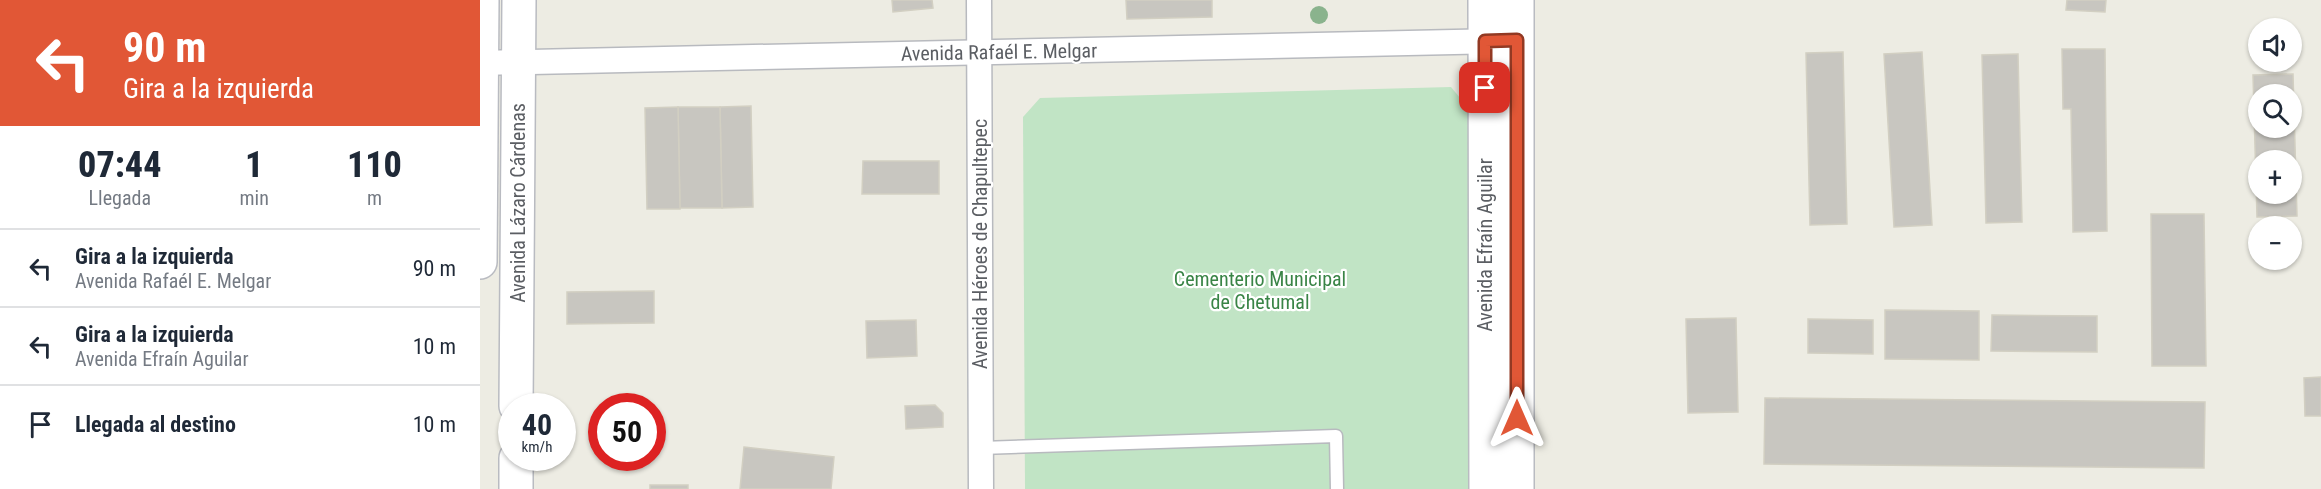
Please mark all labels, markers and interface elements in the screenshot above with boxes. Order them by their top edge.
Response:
map controls [2248,18,2302,270]
button: sound [2248,18,2302,72]
text: 90 m [123,23,206,72]
icon: left [24,24,102,102]
street label: Avenida Rafaél E. Melgar [901,38,1097,66]
pin [1459,62,1510,113]
icon: arrive [1468,71,1501,104]
text: Gira a la izquierda [123,73,314,105]
button: search [2248,84,2302,138]
street label: Avenida Lázaro Cárdenas [506,103,530,303]
street label: Avenida Héroes de Chapultepec [968,119,992,369]
text: 07:44 [78,144,161,186]
text: 1 [245,144,263,186]
text: 110 [347,144,402,186]
button: + [2248,150,2302,204]
street label: Avenida Efraín Aguilar [1473,158,1497,332]
text: Llegada [89,186,151,210]
text: min [240,186,269,210]
text: m [367,186,382,210]
button: − [2248,216,2302,270]
text: Gira a la izquierda [75,244,234,269]
icon: left [24,252,57,285]
text: 90 m [413,256,456,281]
park label: Cementerio Municipal de Chetumal [1174,267,1346,314]
text: Avenida Rafaél E. Melgar [75,269,271,293]
text: Gira a la izquierda [75,322,234,347]
icon: left [24,330,57,363]
text: 10 m [413,334,456,359]
text: Avenida Efraín Aguilar [75,347,249,371]
position arrow [1485,386,1549,450]
speed limit sign: 50 [588,393,666,471]
text: 40 [522,407,552,442]
icon: arrive [24,408,57,441]
text: Llegada al destino [75,412,236,437]
text: 10 m [413,412,456,437]
text: km/h [522,438,552,456]

